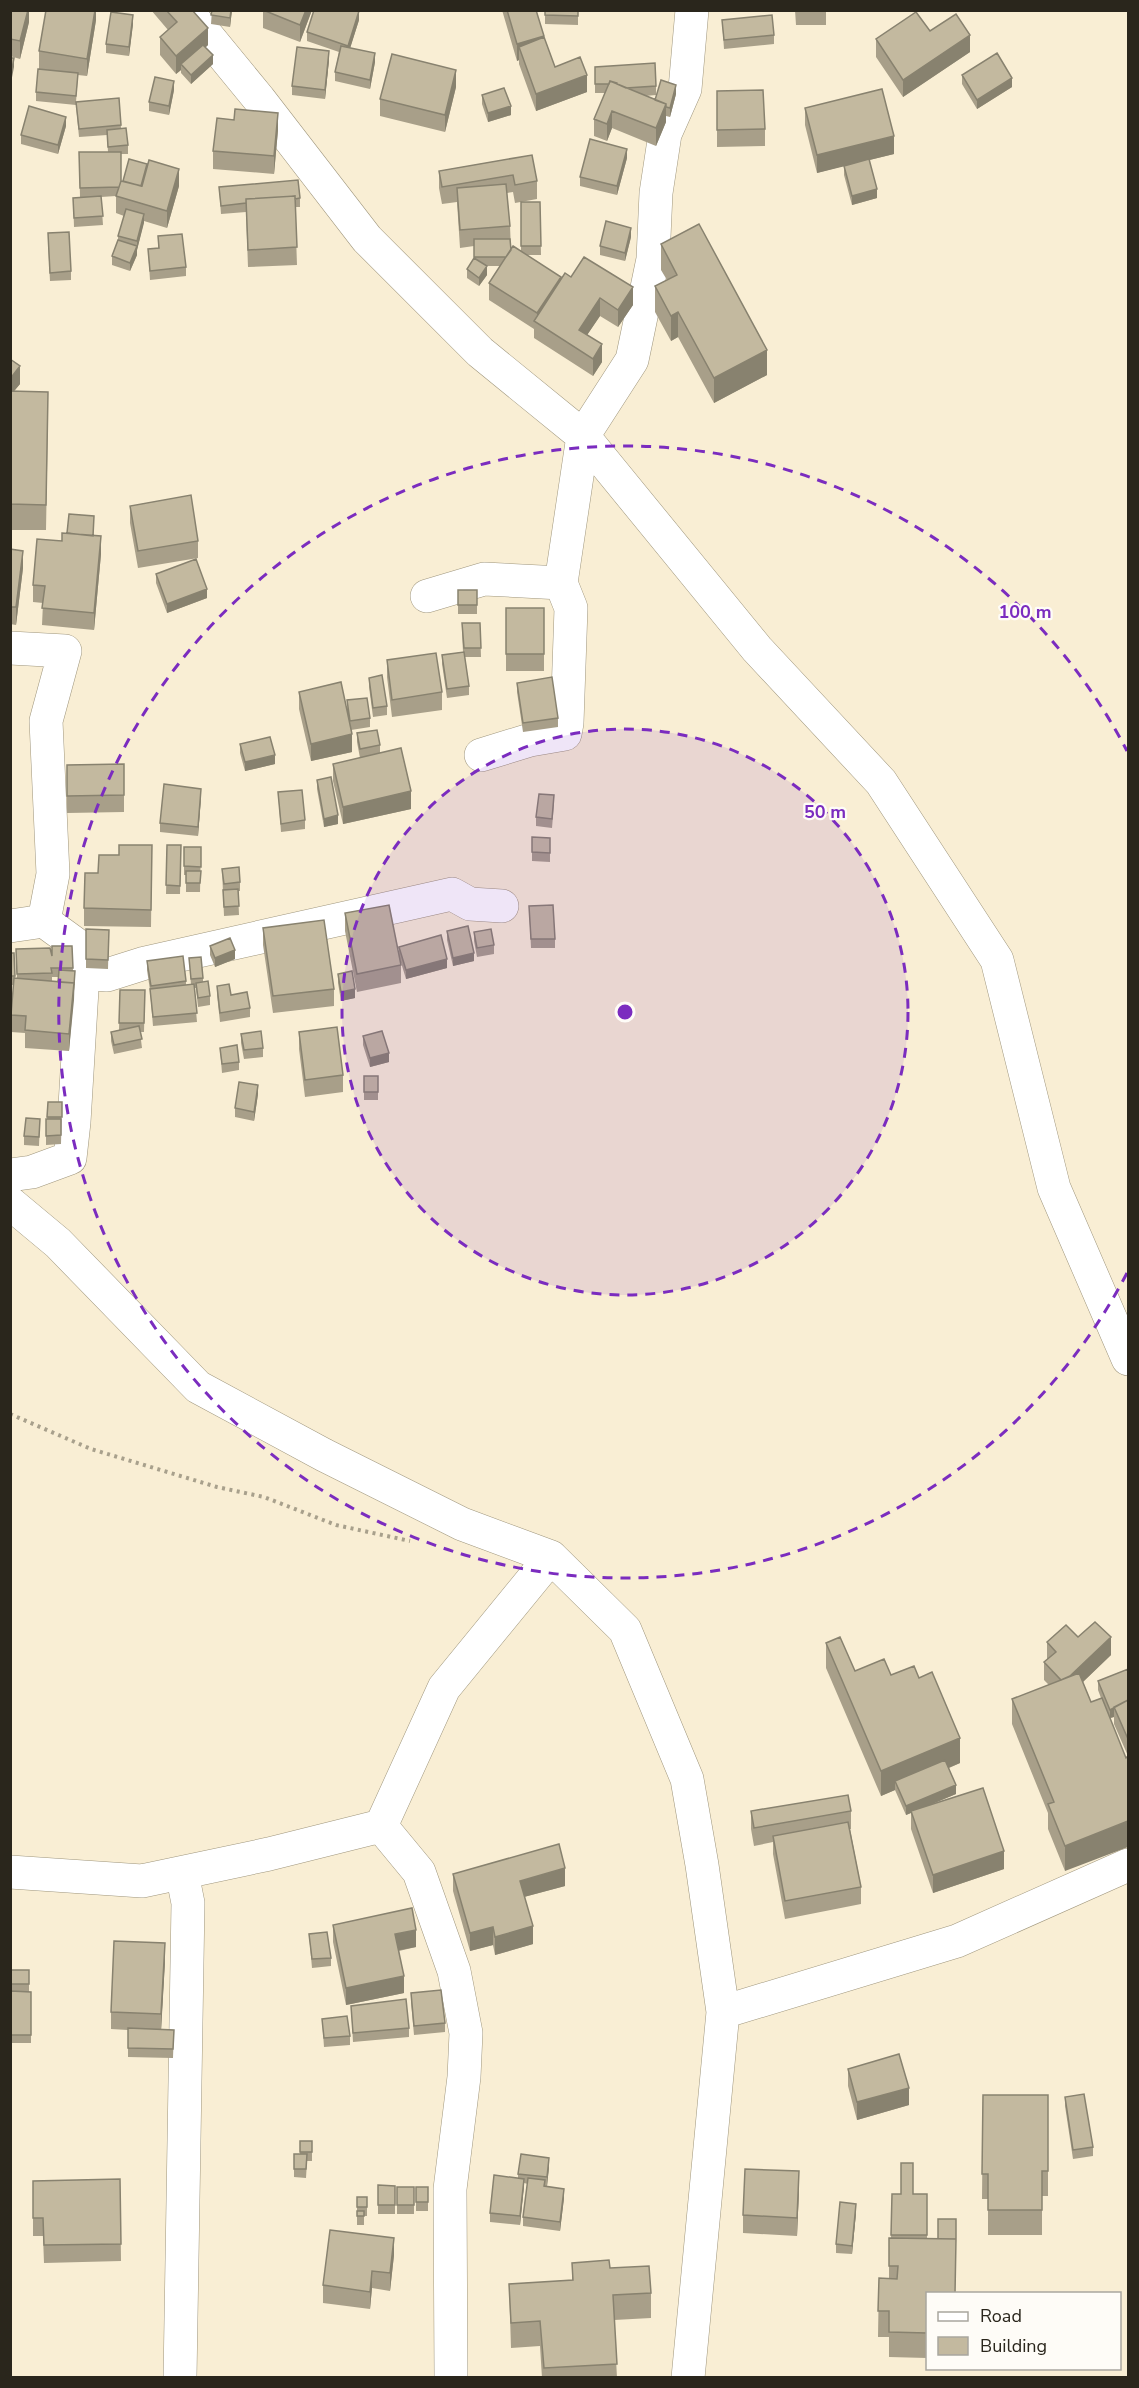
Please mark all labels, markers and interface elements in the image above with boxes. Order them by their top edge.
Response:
text: 100 m [998,600,1052,624]
text: 50 m [804,800,846,824]
centre of rings [615,1002,635,1022]
legend [926,2292,1121,2370]
text: Road [980,2304,1022,2328]
text: Building [980,2334,1047,2358]

